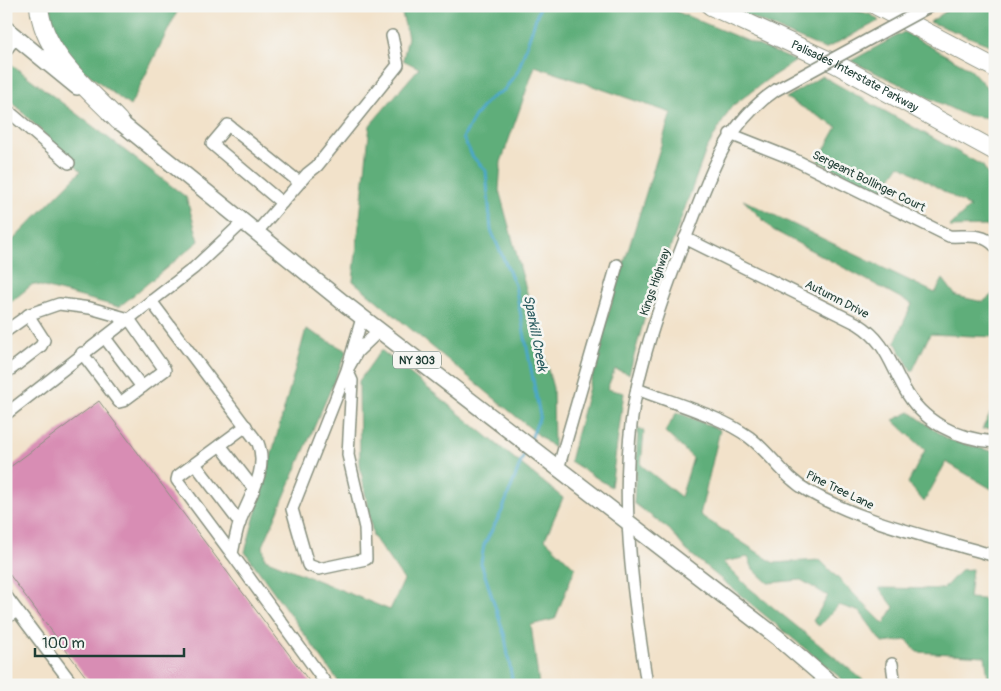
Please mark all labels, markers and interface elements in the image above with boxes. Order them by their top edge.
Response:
street label: Palisades Interstate Parkway [789,37,921,116]
street label: Sergeant Bollinger Court [810,148,928,215]
street label: Kings Highway [637,246,674,318]
street label: Autumn Drive [802,277,871,322]
water label: Sparkill Creek [520,294,551,374]
road number: NY 303 [393,352,441,368]
street label: Pine Tree Lane [803,468,876,513]
scale bar [35,626,184,658]
text: 100 m [42,634,85,653]

